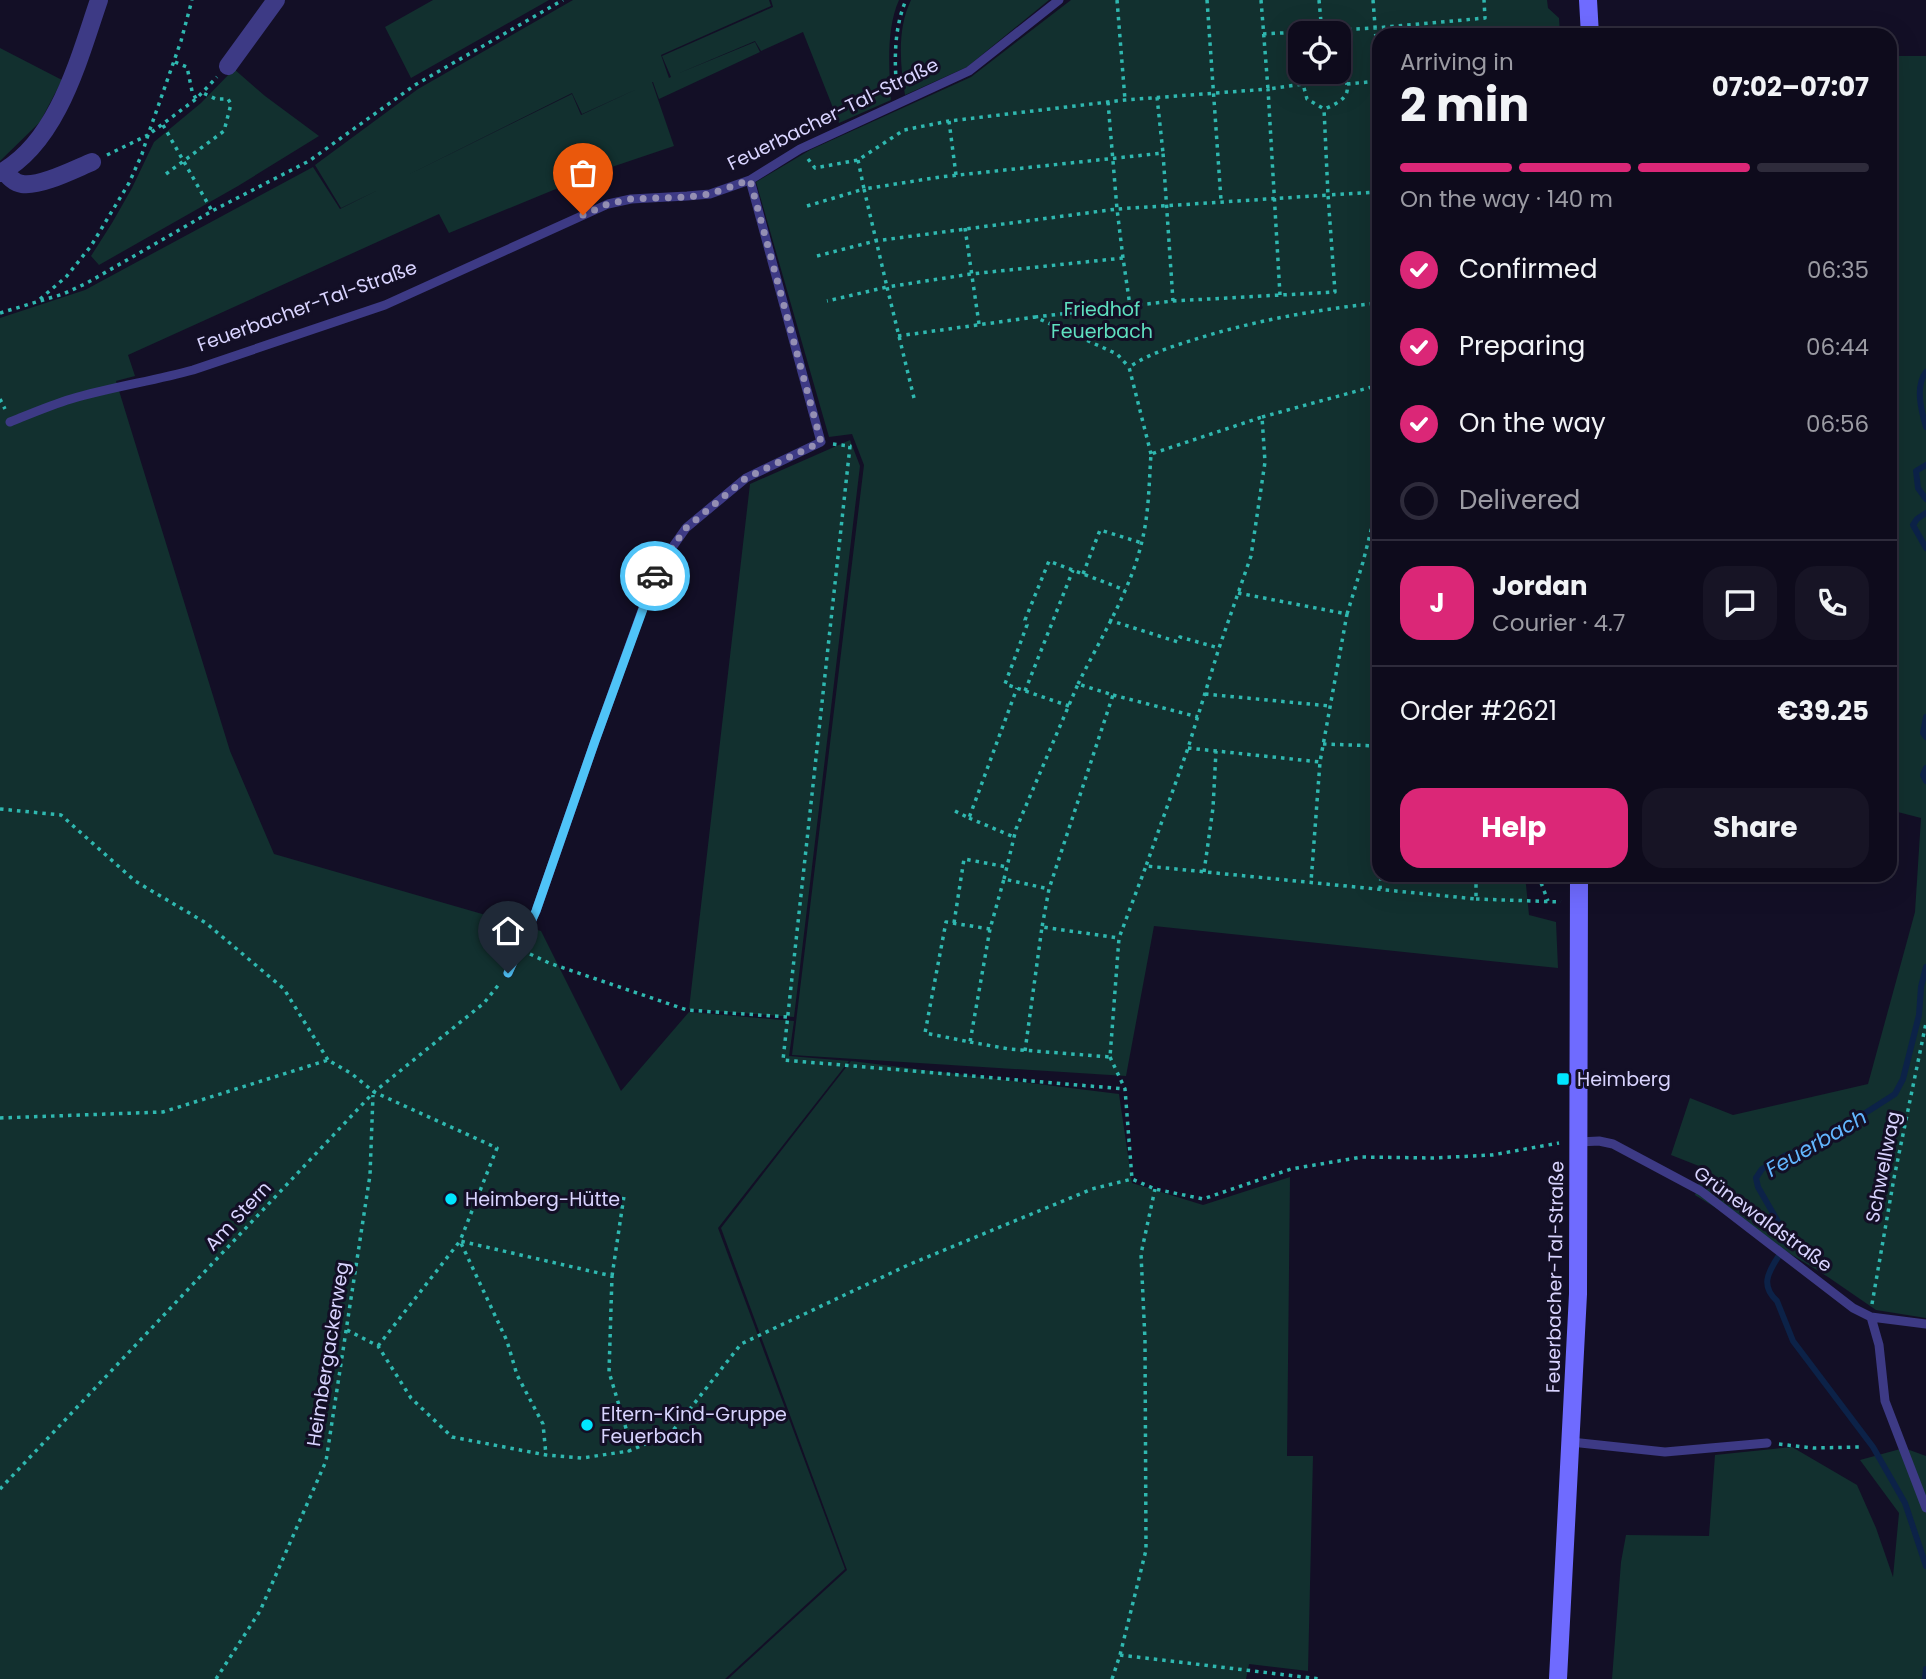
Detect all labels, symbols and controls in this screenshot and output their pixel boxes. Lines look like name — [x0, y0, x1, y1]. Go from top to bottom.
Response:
map controls — [1288, 21, 1351, 84]
button: locate — [1288, 21, 1351, 84]
text: Arriving in — [1400, 46, 1514, 78]
street label: Feuerbacher-Tal-Straße — [723, 51, 943, 177]
text: 07:02–07:07 — [1712, 69, 1869, 105]
text: 2 min — [1400, 73, 1529, 137]
pin — [553, 143, 613, 215]
icon: bag — [564, 154, 602, 192]
text: On the way · 140 m — [1400, 183, 1613, 215]
icon: check — [1400, 251, 1438, 289]
text: Confirmed — [1459, 251, 1597, 287]
street label: Feuerbacher-Tal-Straße — [193, 254, 421, 358]
text: 06:35 — [1807, 254, 1869, 286]
park label: Friedhof Feuerbach — [1051, 296, 1153, 345]
icon: check — [1400, 328, 1438, 366]
text: Preparing — [1459, 328, 1585, 364]
text: 06:44 — [1806, 331, 1869, 363]
icon: check — [1400, 405, 1438, 443]
text: On the way — [1459, 405, 1606, 441]
text: 06:56 — [1806, 408, 1869, 440]
text: Delivered — [1459, 482, 1580, 518]
courier — [620, 541, 690, 611]
icon: car — [636, 557, 674, 595]
button: chat — [1703, 566, 1777, 640]
button: phone — [1795, 566, 1869, 640]
text: Jordan — [1492, 568, 1588, 604]
text: J — [1429, 585, 1445, 621]
text: Courier · 4.7 — [1492, 607, 1625, 639]
text: Order #2621 — [1400, 693, 1557, 729]
text: €39.25 — [1778, 693, 1869, 729]
button: Help — [1400, 788, 1628, 868]
button: Share — [1642, 788, 1869, 868]
pin — [478, 901, 538, 973]
icon: home — [489, 912, 527, 950]
place label: Heimberg — [1577, 1066, 1671, 1093]
marker: Heimberg — [1555, 1071, 1571, 1087]
water label: Feuerbach — [1760, 1102, 1872, 1184]
street label: Schwellwag — [1859, 1109, 1907, 1225]
street label: Grünewaldstraße — [1688, 1159, 1838, 1279]
street label: Feuerbacher-Tal-Straße — [1539, 1161, 1571, 1393]
street label: Am Stern — [199, 1175, 277, 1257]
place label: Heimberg-Hütte — [465, 1186, 620, 1213]
marker: Heimberg-Hütte — [443, 1191, 459, 1207]
street label: Heimbergackerweg — [300, 1260, 356, 1448]
place label: Eltern-Kind-Gruppe Feuerbach — [601, 1401, 787, 1450]
marker: Eltern-Kind-Gruppe Feuerbach — [579, 1417, 595, 1433]

